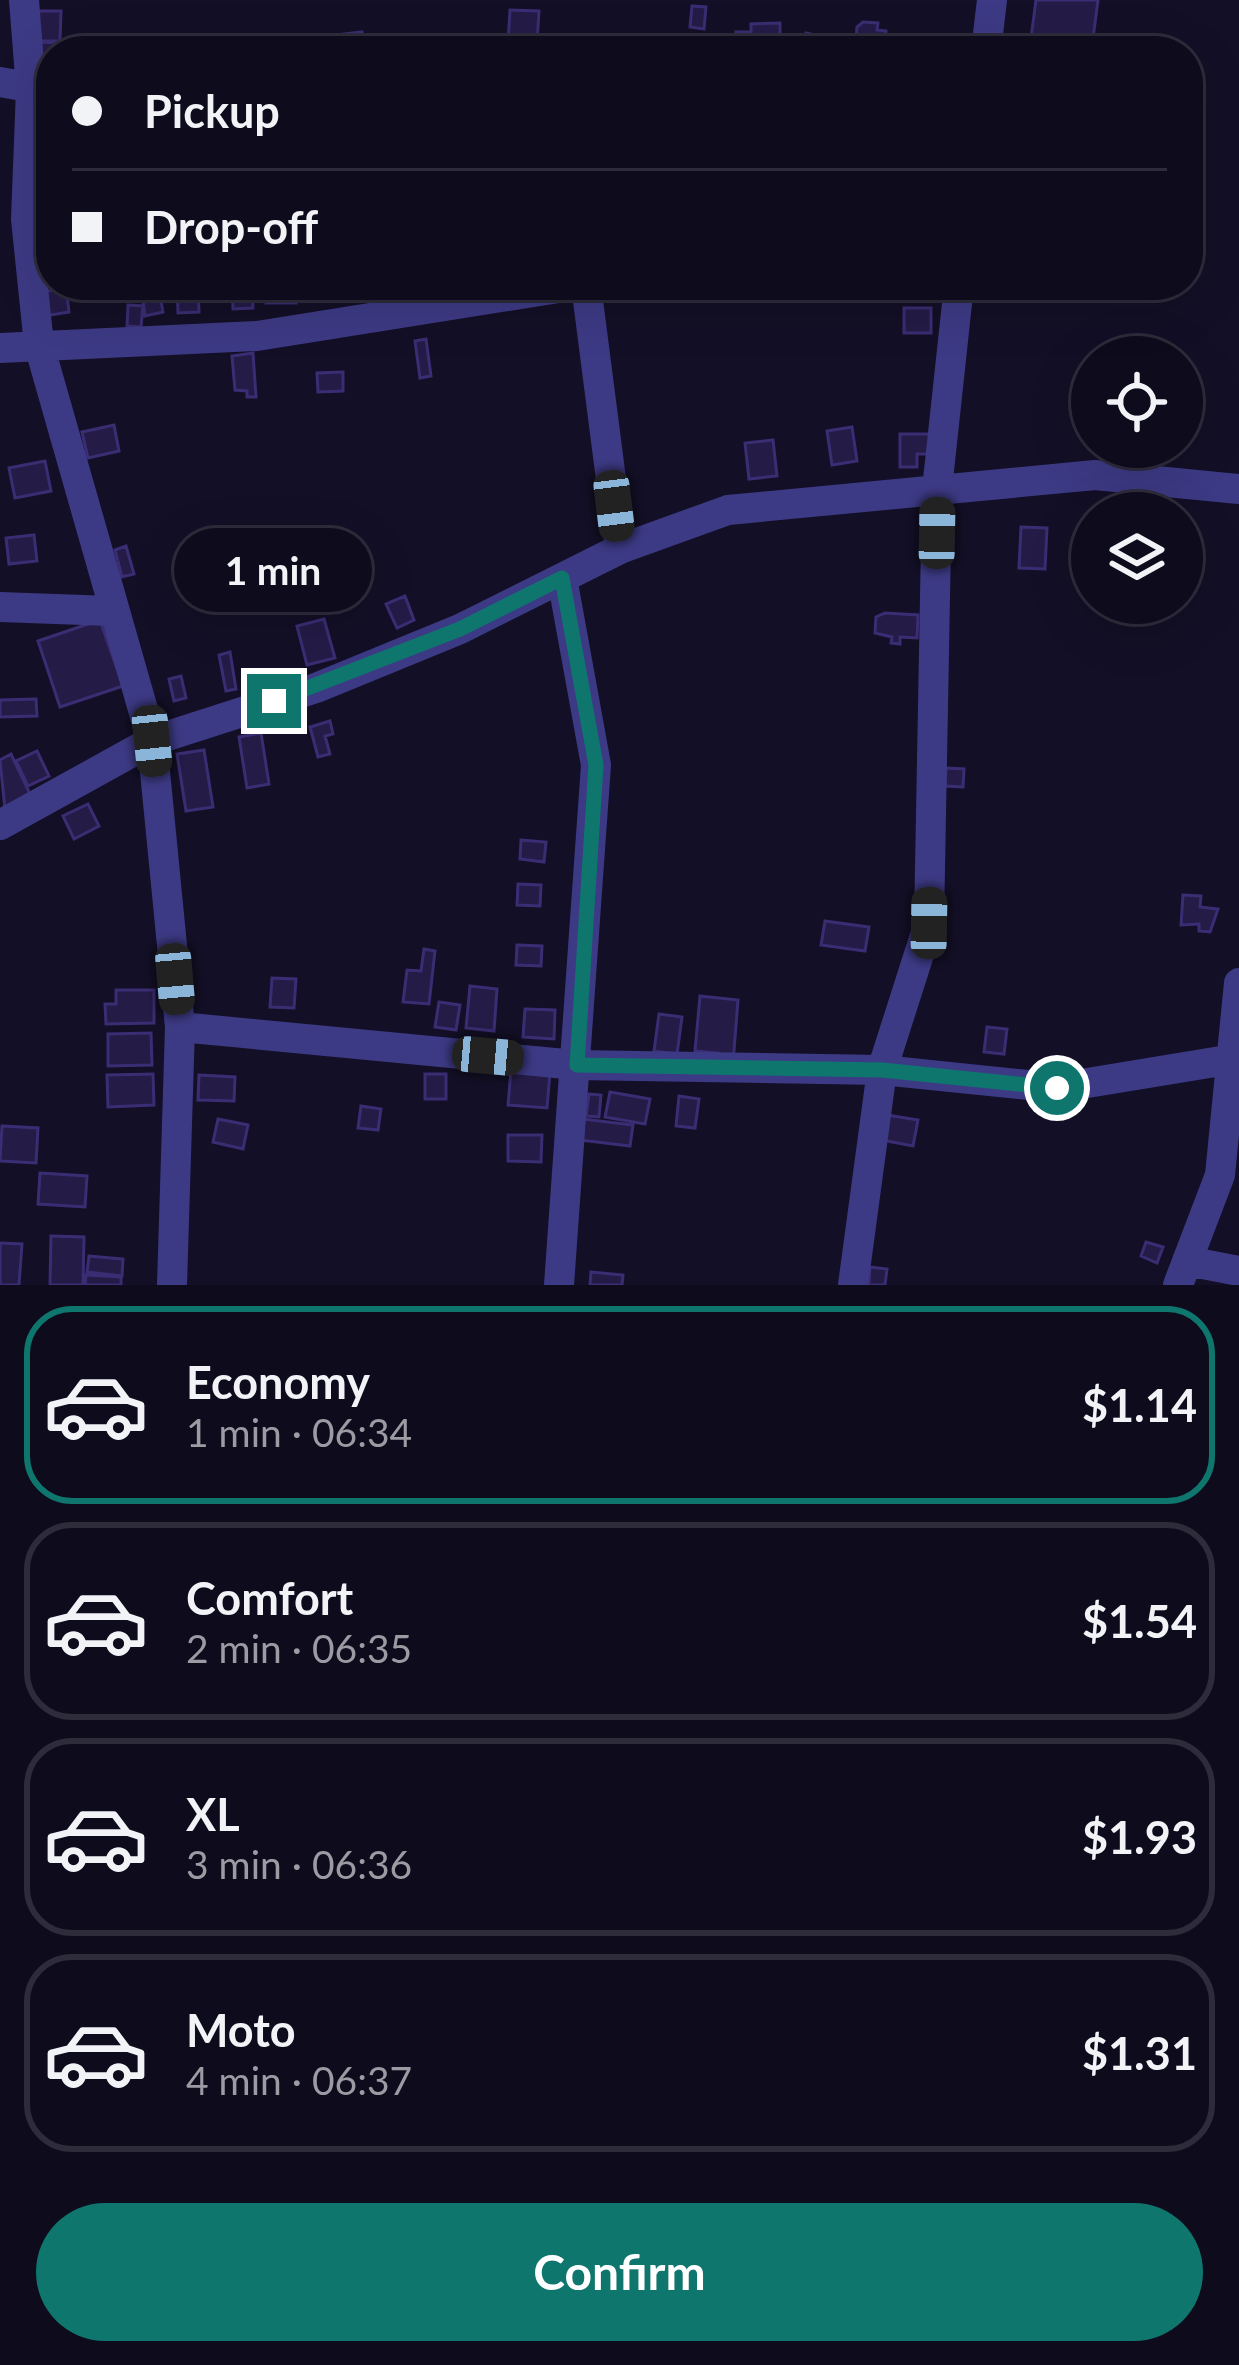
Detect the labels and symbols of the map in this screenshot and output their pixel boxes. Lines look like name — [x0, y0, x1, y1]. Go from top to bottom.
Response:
car — [592, 468, 636, 544]
car — [918, 497, 956, 569]
callout: 1 min — [175, 527, 373, 611]
route end — [247, 674, 301, 728]
car — [130, 703, 174, 779]
car — [910, 887, 948, 959]
car — [154, 942, 196, 1016]
car — [451, 1035, 525, 1077]
route start — [1030, 1061, 1084, 1115]

